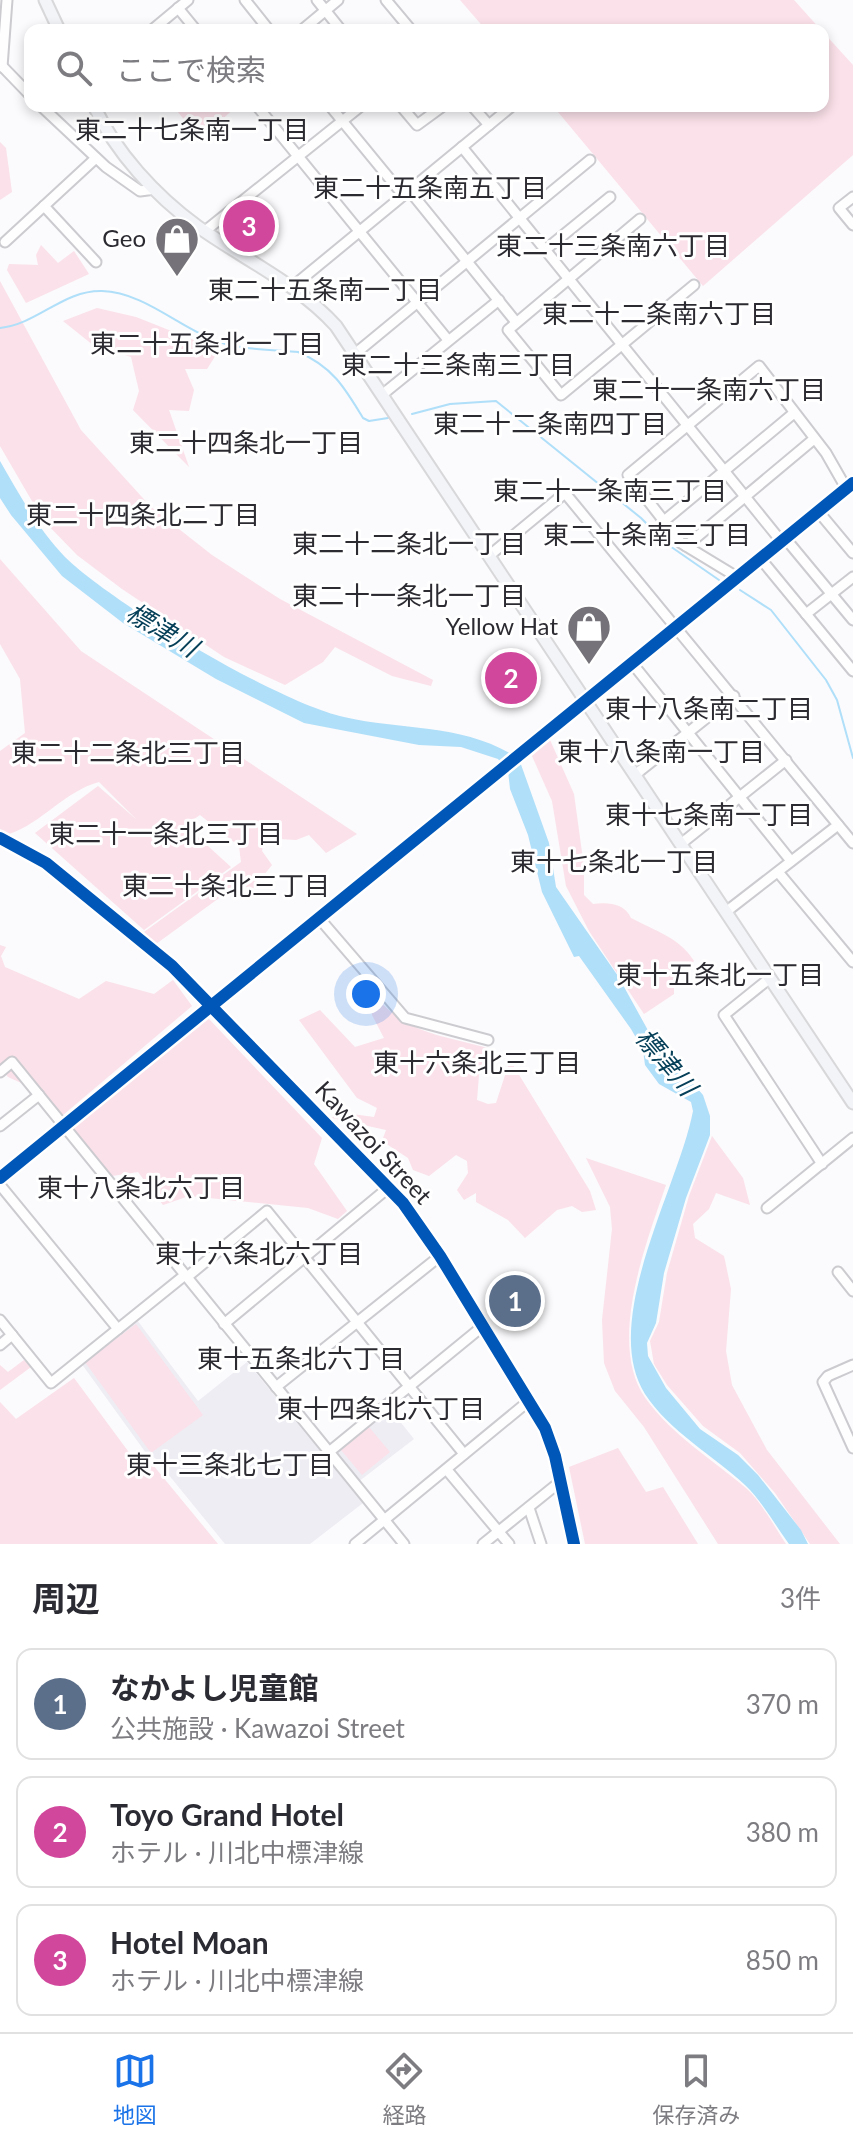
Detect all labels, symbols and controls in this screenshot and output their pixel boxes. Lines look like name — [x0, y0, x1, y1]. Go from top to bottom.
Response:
search box — [24, 24, 829, 112]
icon: search — [52, 46, 96, 90]
text: ここで検索 — [116, 51, 266, 87]
district label: 東二十七条南一丁目 — [75, 113, 309, 145]
district label: 東二十五条南五丁目 — [313, 171, 547, 203]
pin: 3 — [223, 196, 275, 256]
shop icon: Geo — [153, 215, 201, 278]
place label: Geo — [102, 223, 146, 252]
district label: 東二十三条南六丁目 — [496, 229, 730, 261]
district label: 東二十五条南一丁目 — [208, 273, 442, 305]
district label: 東二十二条南六丁目 — [542, 297, 776, 329]
district label: 東二十五条北一丁目 — [90, 327, 324, 359]
district label: 東二十三条南三丁目 — [341, 348, 575, 380]
district label: 東二十一条南六丁目 — [592, 373, 826, 405]
district label: 東二十二条南四丁目 — [433, 407, 667, 439]
district label: 東二十四条北一丁目 — [129, 426, 363, 458]
district label: 東二十一条南三丁目 — [493, 474, 727, 506]
district label: 東二十四条北二丁目 — [26, 498, 260, 530]
district label: 東二十条南三丁目 — [543, 518, 751, 550]
district label: 東二十二条北一丁目 — [292, 527, 526, 559]
district label: 東二十一条北一丁目 — [292, 579, 526, 611]
water label: 標津川 — [121, 595, 207, 664]
shop icon: Yellow Hat — [565, 603, 613, 666]
place label: Yellow Hat — [445, 611, 558, 640]
pin: 2 — [485, 648, 537, 708]
district label: 東十八条南二丁目 — [605, 692, 813, 724]
district label: 東十八条南一丁目 — [557, 735, 765, 767]
district label: 東二十二条北三丁目 — [11, 736, 245, 768]
district label: 東十七条南一丁目 — [605, 798, 813, 830]
district label: 東二十一条北三丁目 — [49, 817, 283, 849]
district label: 東十七条北一丁目 — [510, 845, 718, 877]
district label: 東二十条北三丁目 — [122, 869, 330, 901]
district label: 東十五条北一丁目 — [616, 958, 824, 990]
your location — [346, 974, 386, 1014]
water label: 標津川 — [629, 1021, 706, 1104]
district label: 東十六条北三丁目 — [373, 1046, 581, 1078]
street label: Kawazoi Street — [310, 1074, 439, 1210]
district label: 東十八条北六丁目 — [37, 1171, 245, 1203]
district label: 東十六条北六丁目 — [155, 1237, 363, 1269]
pin: 1 — [489, 1271, 541, 1331]
district label: 東十五条北六丁目 — [197, 1342, 405, 1374]
district label: 東十四条北六丁目 — [277, 1392, 485, 1424]
district label: 東十三条北七丁目 — [126, 1448, 334, 1480]
text: 周辺 — [32, 1577, 100, 1618]
text: 3件 — [780, 1582, 821, 1614]
text: なかよし児童館 — [110, 1669, 319, 1705]
text: 1 — [52, 1688, 68, 1720]
text: 370 m — [746, 1688, 819, 1720]
text: 公共施設 · Kawazoi Street — [110, 1712, 405, 1744]
text: Toyo Grand Hotel — [110, 1796, 344, 1832]
text: 2 — [52, 1816, 68, 1848]
text: 380 m — [746, 1816, 819, 1848]
text: ホテル · 川北中標津線 — [110, 1836, 364, 1868]
text: Hotel Moan — [110, 1924, 269, 1960]
text: 3 — [52, 1944, 68, 1976]
text: 850 m — [746, 1944, 819, 1976]
text: ホテル · 川北中標津線 — [110, 1964, 364, 1996]
tab: 地図 — [113, 2049, 157, 2129]
tab: 経路 — [382, 2049, 426, 2129]
tab: 保存済み — [652, 2049, 740, 2129]

